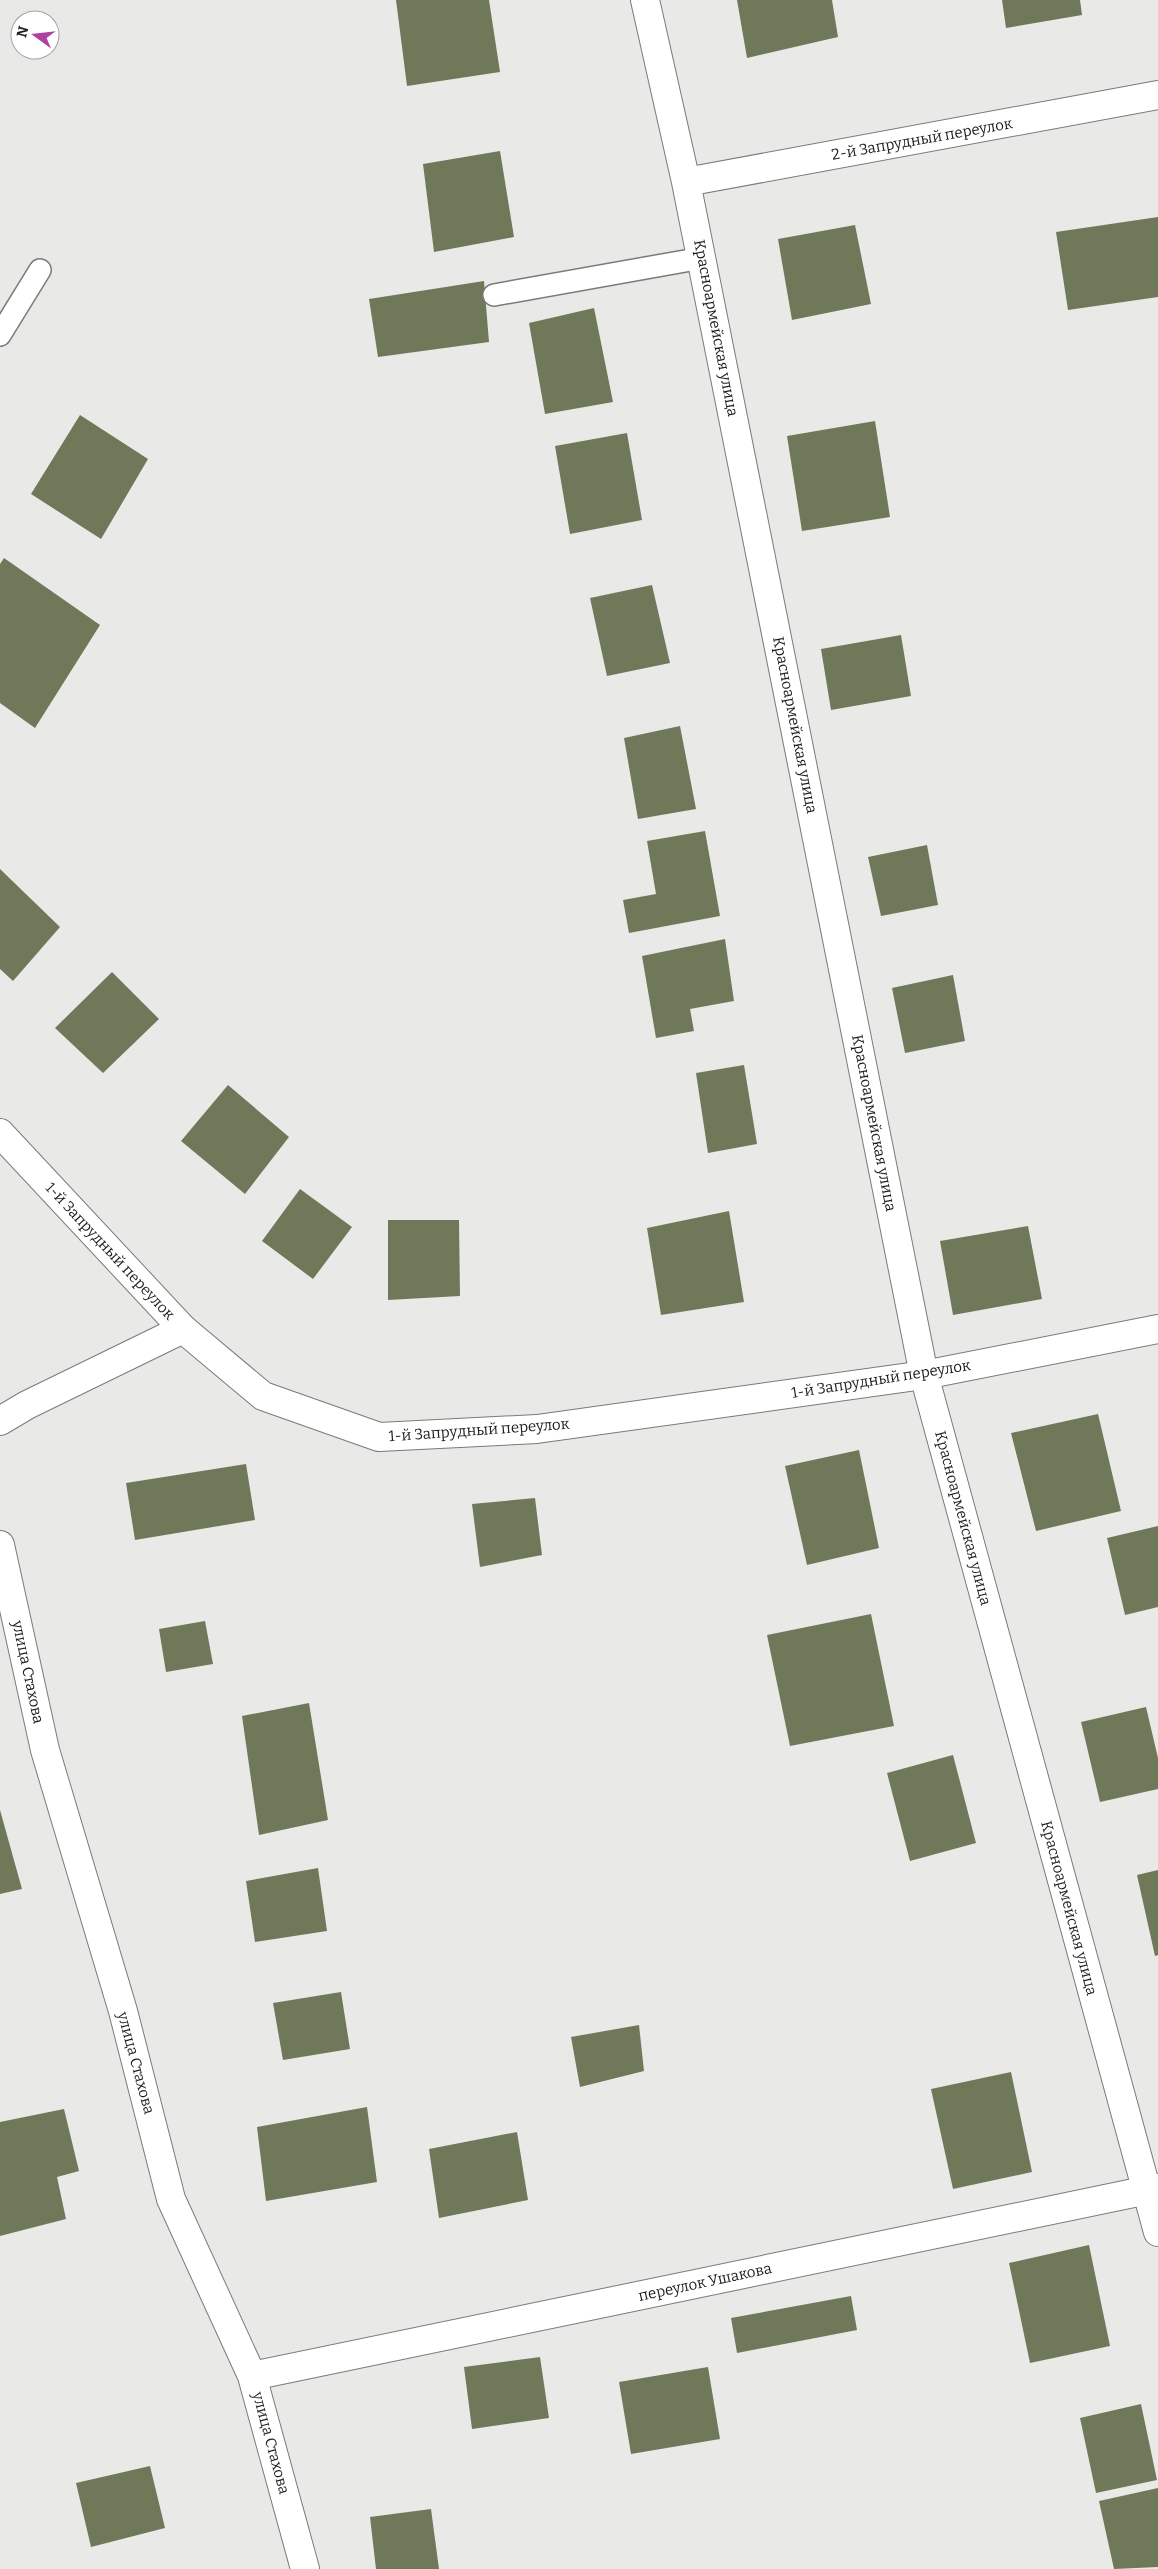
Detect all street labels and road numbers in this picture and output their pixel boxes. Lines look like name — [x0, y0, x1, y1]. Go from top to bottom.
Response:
street label: 2-й Запрудный переулок — [830, 114, 1014, 164]
street label: Красноармейская улица — [690, 238, 742, 418]
street label: Красноармейская улица — [769, 635, 821, 815]
street label: Красноармейская улица — [848, 1033, 900, 1213]
street label: 1-й Запрудный переулок — [42, 1179, 179, 1324]
street label: 1-й Запрудный переулок — [790, 1356, 972, 1402]
street label: 1-й Запрудный переулок — [388, 1415, 570, 1445]
street label: Красноармейская улица — [931, 1429, 995, 1607]
street label: улица Стахова — [8, 1618, 48, 1725]
street label: Красноармейская улица — [1037, 1819, 1101, 1997]
street label: улица Стахова — [113, 2009, 158, 2116]
street label: переулок Ушакова — [637, 2259, 773, 2305]
street label: улица Стахова — [248, 2389, 293, 2496]

